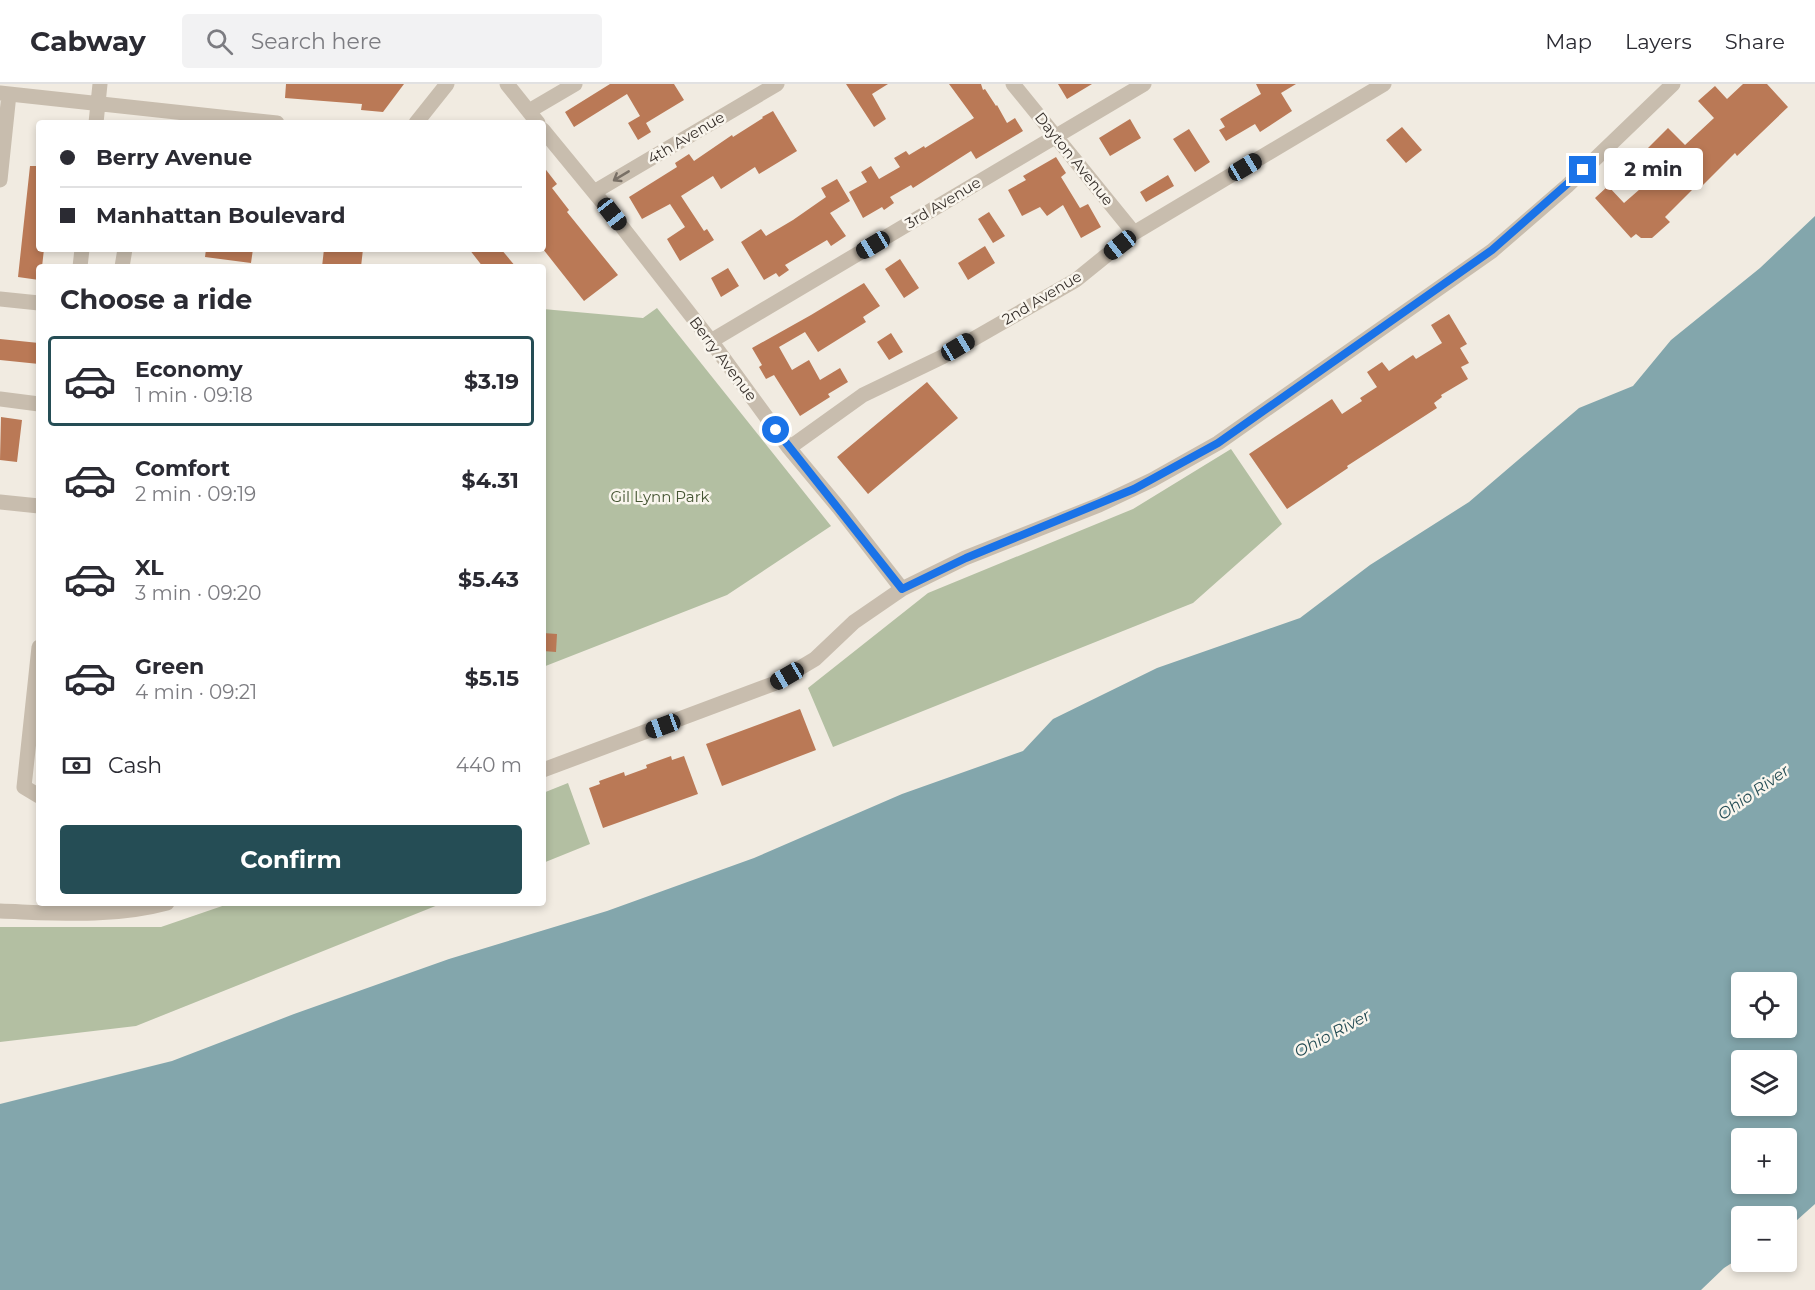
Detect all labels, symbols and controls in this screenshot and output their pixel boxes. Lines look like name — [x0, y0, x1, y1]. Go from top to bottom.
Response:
search box — [182, 14, 602, 68]
text: Cabway — [30, 24, 146, 58]
icon: search — [203, 25, 236, 58]
text: Search here — [251, 28, 382, 55]
text: Map — [1545, 29, 1592, 54]
text: Layers — [1625, 29, 1692, 54]
text: Share — [1725, 29, 1785, 54]
street label: 4th Avenue — [644, 107, 728, 168]
street label: Dayton Avenue — [1031, 108, 1118, 209]
text: Berry Avenue — [96, 144, 252, 171]
callout: 2 min — [1604, 149, 1703, 191]
car — [1225, 150, 1265, 184]
route end — [1569, 156, 1596, 183]
text: 2 min — [1624, 157, 1683, 181]
one-way arrow — [613, 170, 630, 182]
street label: 3rd Avenue — [901, 173, 984, 233]
car — [594, 194, 630, 234]
text: Manhattan Boulevard — [96, 202, 345, 229]
car — [1100, 227, 1140, 263]
car — [853, 228, 893, 262]
street label: 2nd Avenue — [999, 266, 1085, 329]
text: Choose a ride — [60, 283, 252, 316]
street label: Berry Avenue — [685, 313, 761, 405]
car — [938, 330, 978, 364]
icon: car — [63, 354, 117, 408]
text: Economy — [135, 356, 243, 383]
text: $3.19 — [464, 368, 519, 395]
text: 1 min · 09:18 — [135, 383, 253, 407]
route start — [762, 416, 789, 443]
icon: car — [63, 453, 117, 507]
text: Comfort — [135, 455, 230, 482]
text: $4.31 — [462, 467, 519, 494]
text: 2 min · 09:19 — [135, 482, 256, 506]
park label: Gil Lynn Park — [610, 487, 710, 506]
icon: car — [63, 552, 117, 606]
text: XL — [135, 554, 164, 581]
text: $5.43 — [458, 566, 519, 593]
text: 3 min · 09:20 — [135, 581, 261, 605]
icon: car — [63, 651, 117, 705]
text: Green — [135, 653, 204, 680]
car — [767, 659, 807, 693]
text: $5.15 — [465, 665, 519, 692]
text: 4 min · 09:21 — [135, 680, 257, 704]
car — [643, 711, 683, 741]
icon: cash — [60, 749, 93, 782]
text: Cash — [108, 752, 162, 779]
text: 440 m — [456, 753, 522, 777]
water label: Ohio River — [1714, 760, 1793, 824]
button: Confirm — [60, 825, 522, 894]
map controls — [1731, 972, 1797, 1272]
button: locate — [1731, 972, 1797, 1038]
water label: Ohio River — [1291, 1005, 1374, 1061]
button: layers — [1731, 1050, 1797, 1116]
button: + — [1731, 1128, 1797, 1194]
button: − — [1731, 1206, 1797, 1272]

